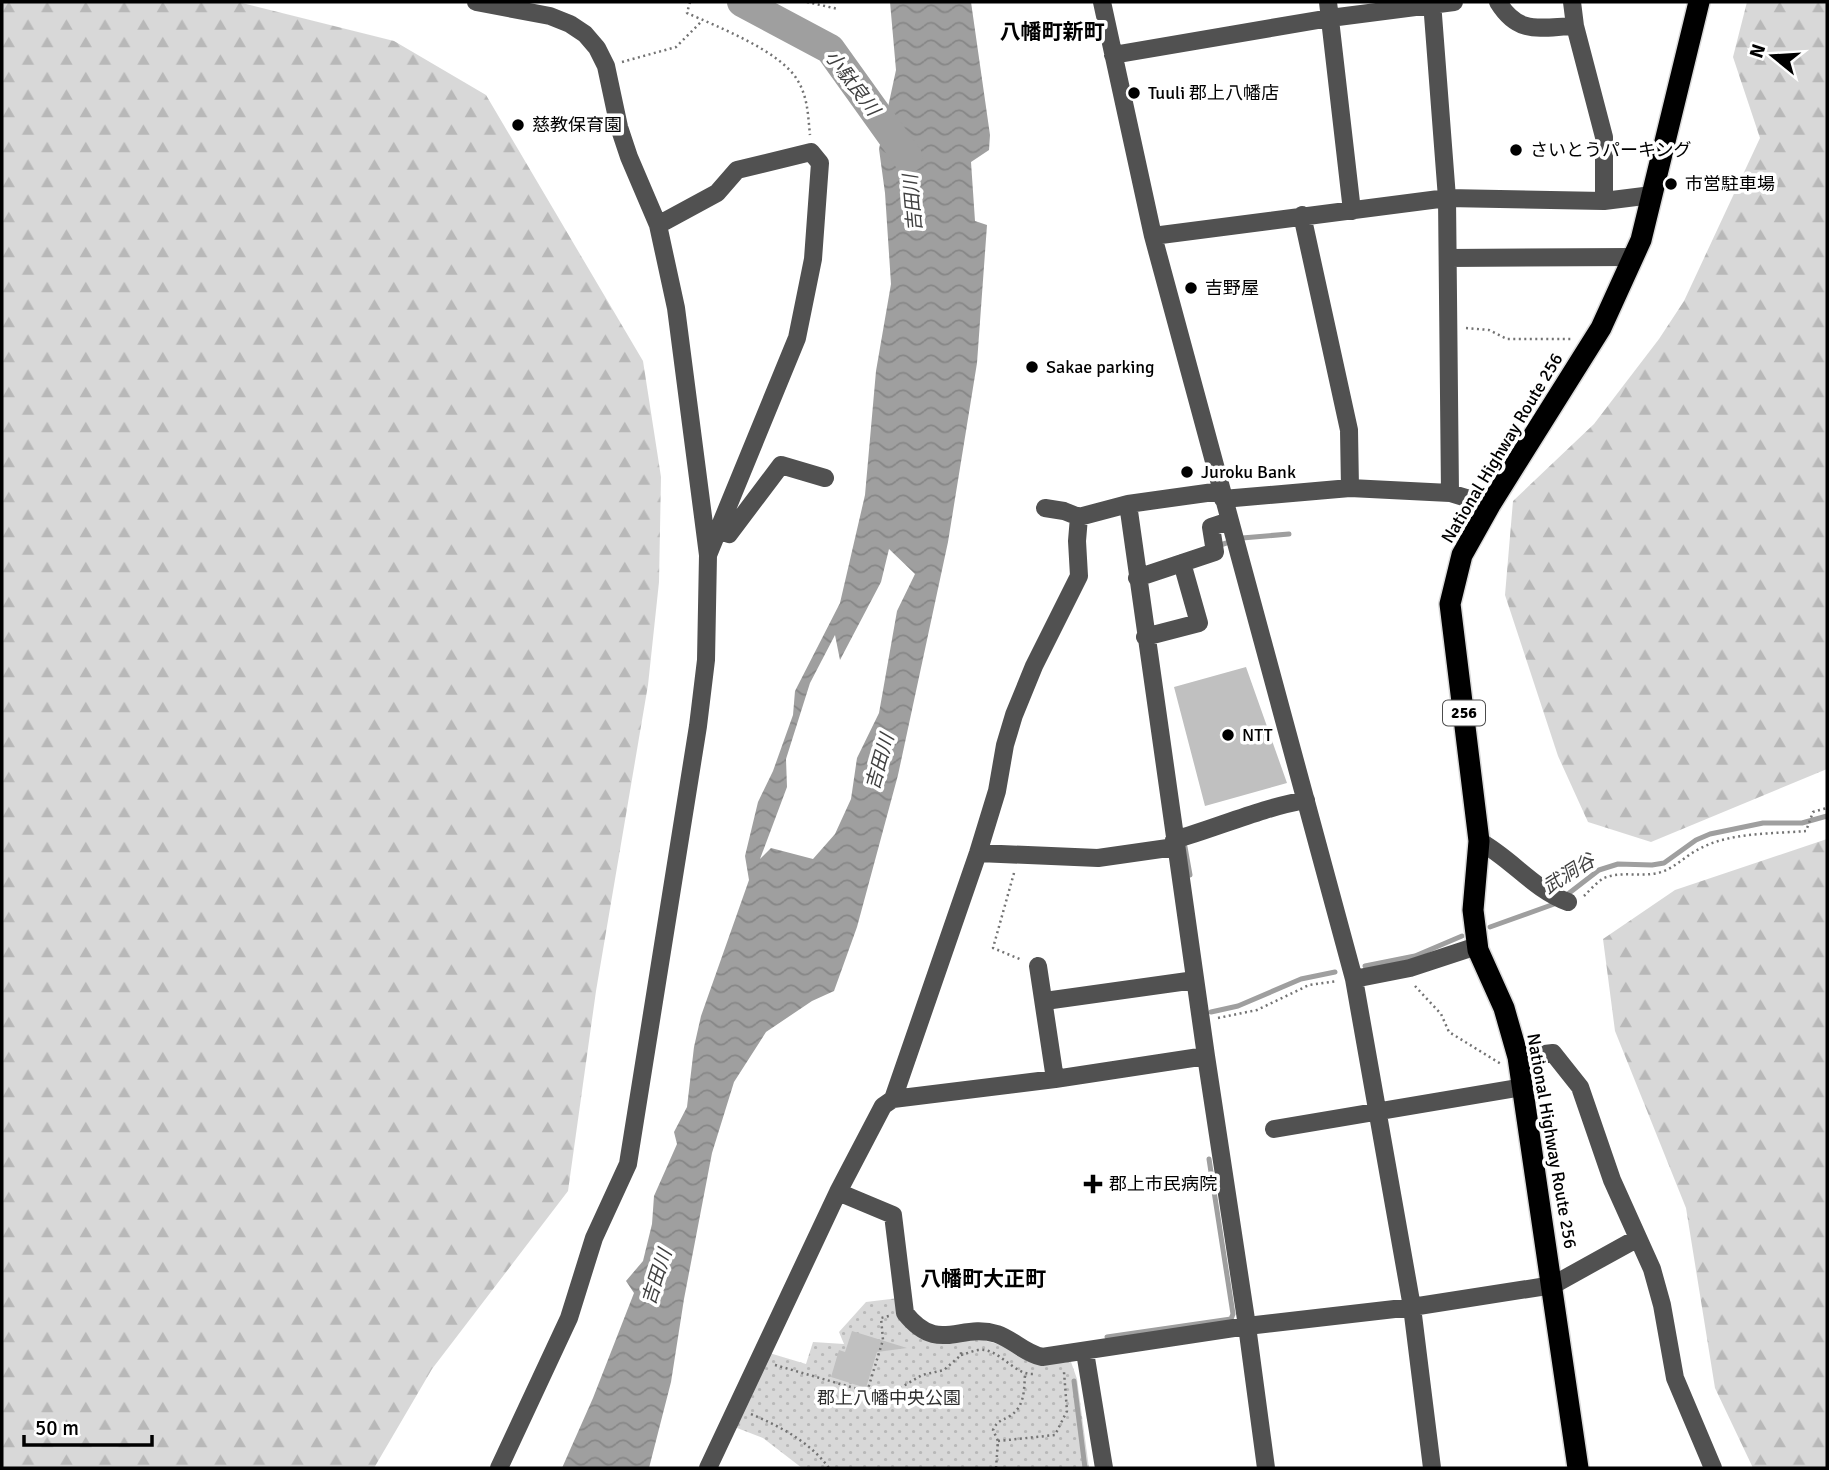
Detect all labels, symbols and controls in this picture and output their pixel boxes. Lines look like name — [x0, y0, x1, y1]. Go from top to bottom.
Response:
district label: 八幡町新町 — [1000, 19, 1105, 45]
north arrow — [1738, 21, 1808, 91]
text: N — [1744, 41, 1771, 61]
water label: 小駄良川 — [820, 45, 886, 122]
place label: Tuuli 郡上八幡店 — [1148, 82, 1279, 104]
marker: Tuuli 郡上八幡店 — [1126, 85, 1142, 101]
place label: 慈教保育園 — [532, 114, 622, 136]
marker: 慈教保育園 — [510, 117, 526, 133]
place label: さいとうパーキング — [1530, 139, 1691, 161]
marker: さいとうパーキング — [1508, 142, 1524, 158]
water label: 吉田川 — [898, 172, 927, 232]
place label: 市営駐車場 — [1685, 173, 1775, 195]
marker: 市営駐車場 — [1663, 176, 1679, 192]
place label: 吉野屋 — [1205, 277, 1259, 299]
marker: 吉野屋 — [1183, 280, 1199, 296]
street label: National Highway Route 256 — [1436, 349, 1568, 547]
place label: Sakae parking — [1046, 356, 1155, 378]
marker: Sakae parking — [1024, 359, 1040, 375]
place label: Juroku Bank — [1201, 461, 1296, 483]
marker: Juroku Bank — [1179, 464, 1195, 480]
road number: 256 — [1443, 700, 1485, 726]
place label: NTT — [1242, 724, 1273, 746]
marker: NTT — [1220, 727, 1236, 743]
water label: 吉田川 — [861, 729, 900, 793]
water label: 武洞谷 — [1538, 848, 1601, 899]
street label: National Highway Route 256 — [1522, 1032, 1582, 1250]
place label: 郡上市民病院 — [1109, 1173, 1217, 1195]
marker: 郡上市民病院 — [1083, 1174, 1103, 1194]
water label: 吉田川 — [637, 1244, 678, 1308]
district label: 八幡町大正町 — [920, 1266, 1046, 1292]
park label: 郡上八幡中央公園 — [817, 1387, 961, 1409]
scale bar — [24, 1404, 152, 1448]
text: 50 m — [35, 1415, 79, 1441]

